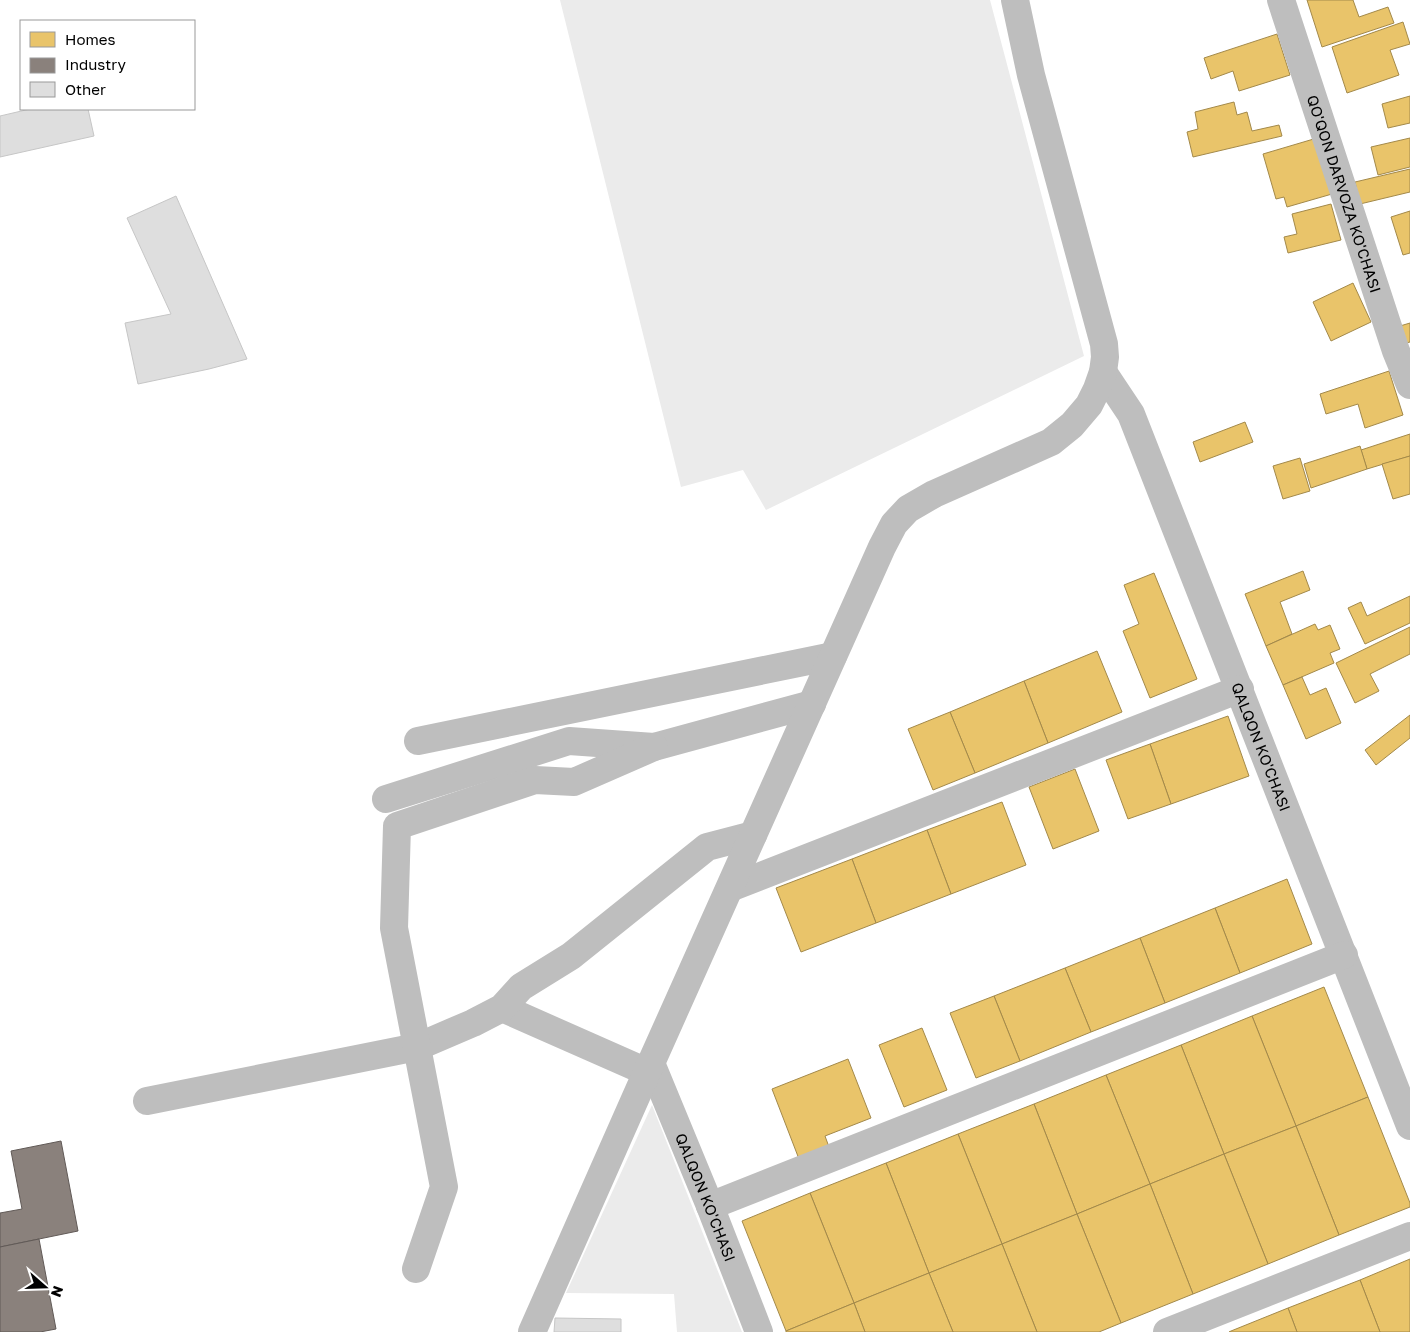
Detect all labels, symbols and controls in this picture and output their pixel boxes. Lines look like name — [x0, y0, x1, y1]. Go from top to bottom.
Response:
legend — [20, 20, 195, 110]
text: Homes — [65, 30, 115, 48]
text: Industry — [65, 55, 126, 73]
text: Other — [65, 80, 106, 98]
street label: QO'QON DARVOZA KO'CHASI — [1304, 93, 1385, 295]
street label: QALQON KO'CHASI — [1228, 680, 1295, 814]
street label: QALQON KO'CHASI — [672, 1130, 740, 1264]
north arrow — [20, 1262, 70, 1312]
text: N — [48, 1284, 67, 1300]

